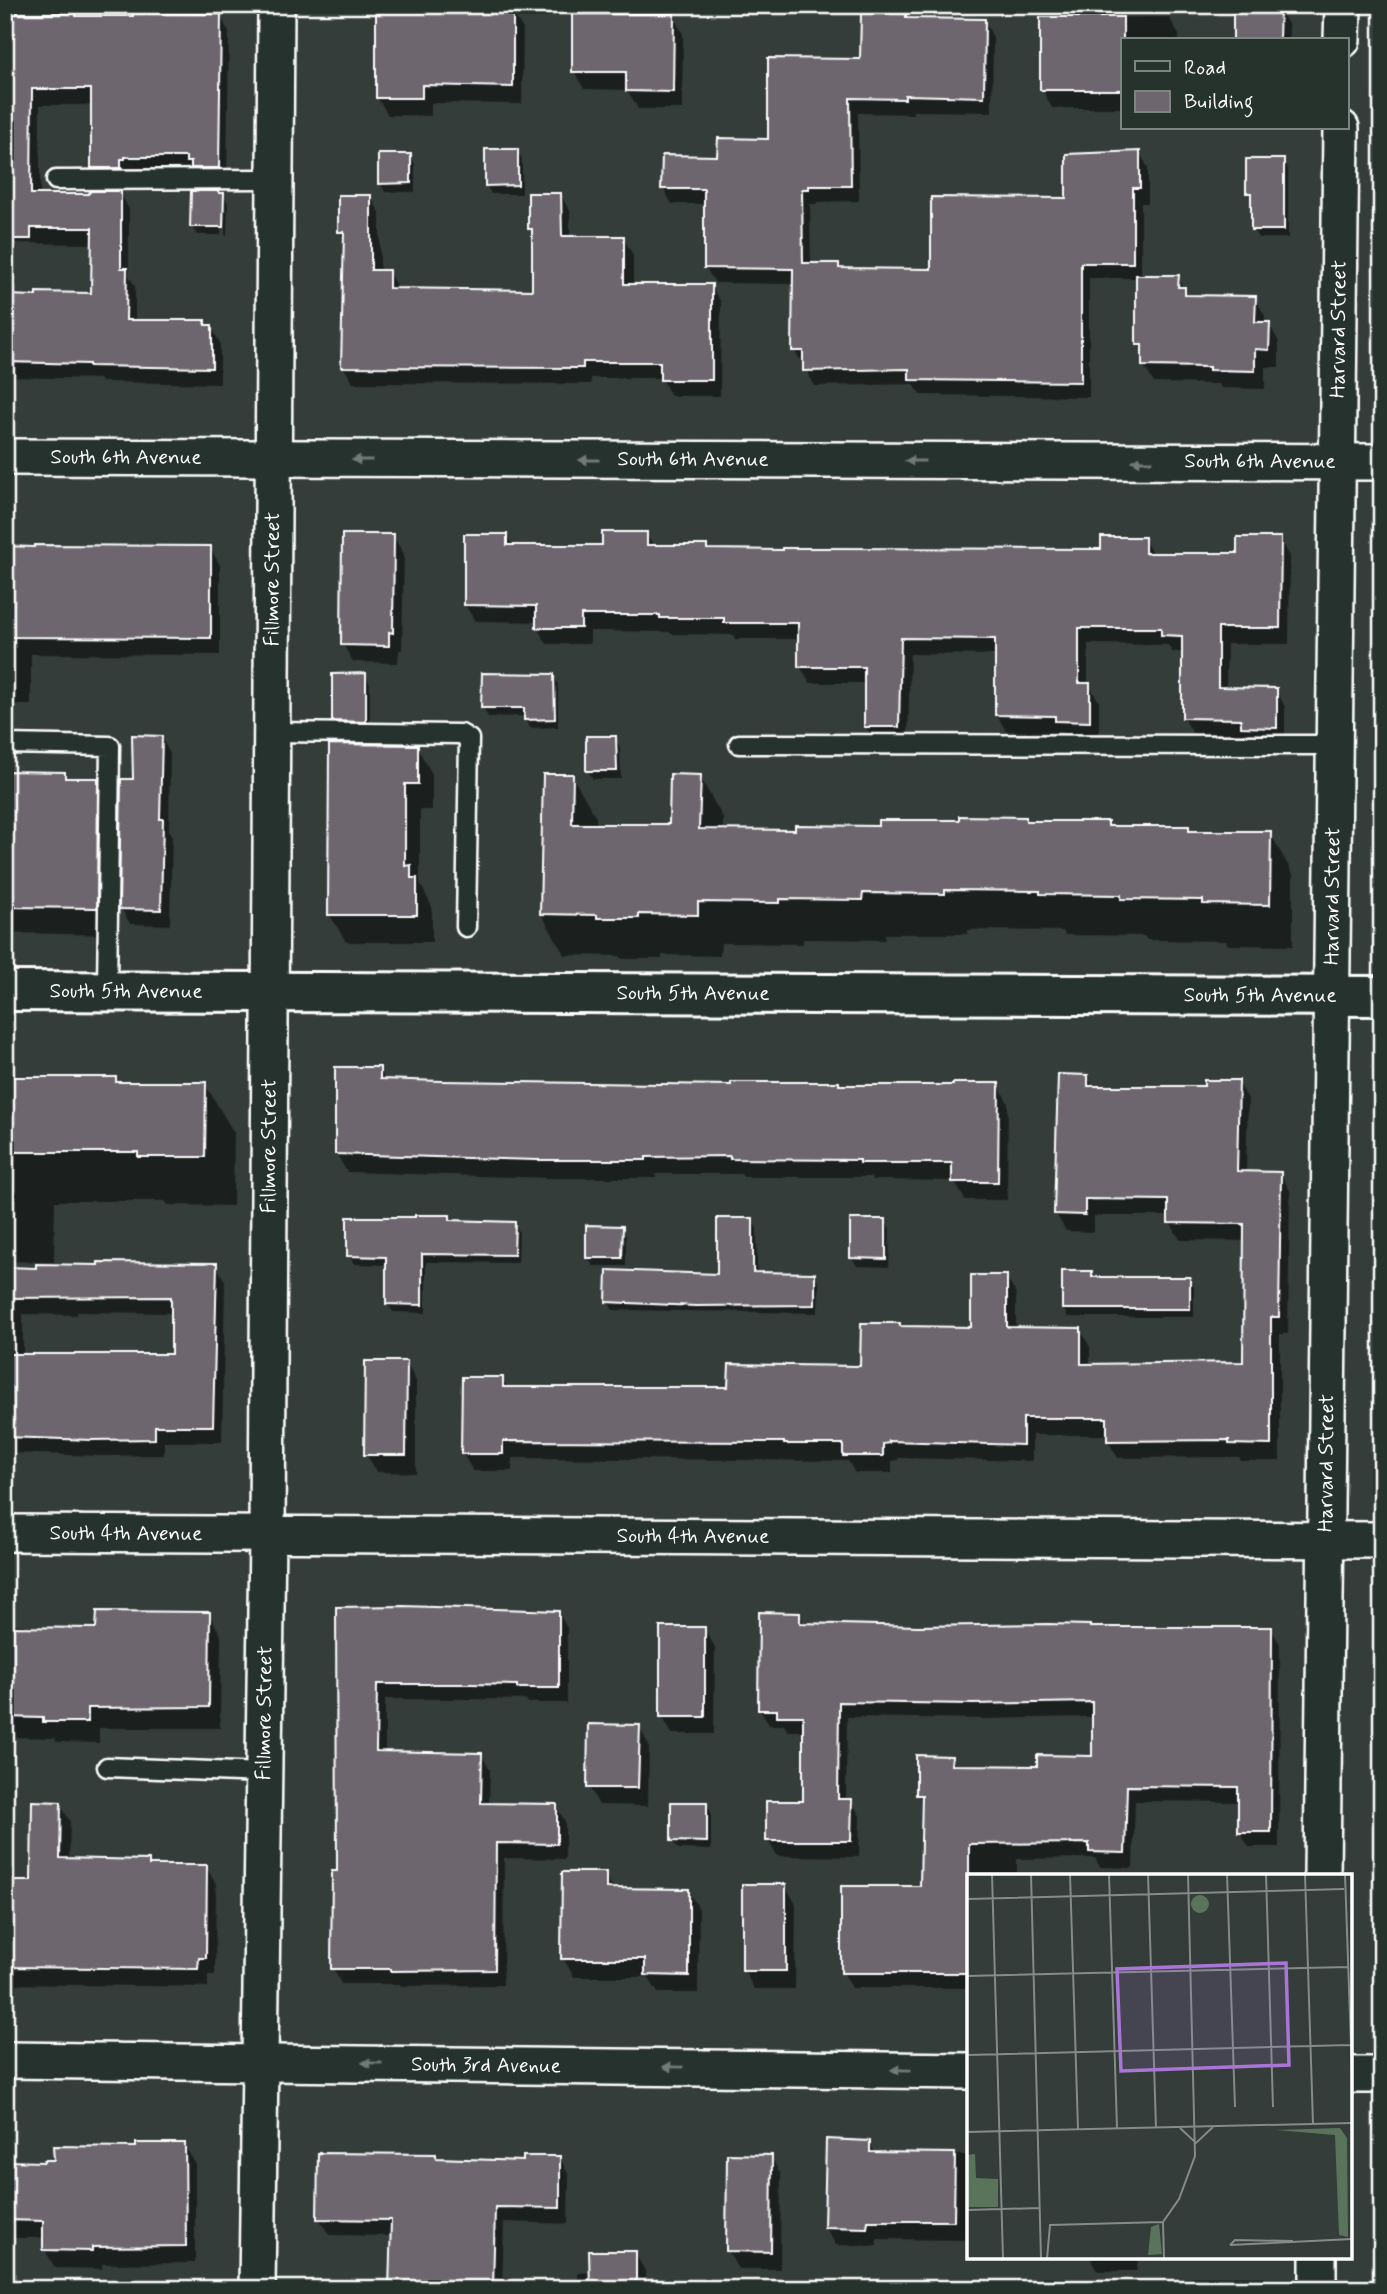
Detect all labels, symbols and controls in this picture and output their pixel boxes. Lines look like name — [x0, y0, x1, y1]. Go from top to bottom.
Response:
legend — [1121, 38, 1348, 130]
text: Road — [1184, 54, 1226, 82]
text: Building — [1184, 88, 1254, 118]
street label: Harvard Street — [1324, 260, 1354, 398]
street label: South 6th Avenue — [50, 443, 202, 472]
street label: South 6th Avenue — [617, 445, 769, 474]
street label: South 6th Avenue — [1184, 447, 1336, 476]
one-way arrow — [350, 454, 372, 466]
one-way arrow — [578, 455, 600, 466]
one-way arrow — [903, 455, 925, 467]
one-way arrow — [1131, 455, 1153, 467]
street label: Fillmore Street — [258, 512, 287, 646]
street label: Harvard Street — [1318, 827, 1347, 965]
street label: South 5th Avenue — [49, 977, 203, 1006]
street label: South 5th Avenue — [616, 979, 770, 1008]
street label: South 5th Avenue — [1183, 981, 1337, 1010]
street label: Fillmore Street — [255, 1079, 284, 1213]
street label: Harvard Street — [1312, 1394, 1341, 1532]
street label: South 4th Avenue — [50, 1519, 202, 1548]
street label: South 4th Avenue — [617, 1522, 769, 1551]
street label: Fillmore Street — [250, 1646, 280, 1781]
inset map — [967, 1874, 1352, 2259]
street label: South 3rd Avenue — [411, 2051, 561, 2080]
one-way arrow — [361, 2057, 383, 2069]
one-way arrow — [662, 2061, 684, 2073]
one-way arrow — [889, 2064, 911, 2076]

